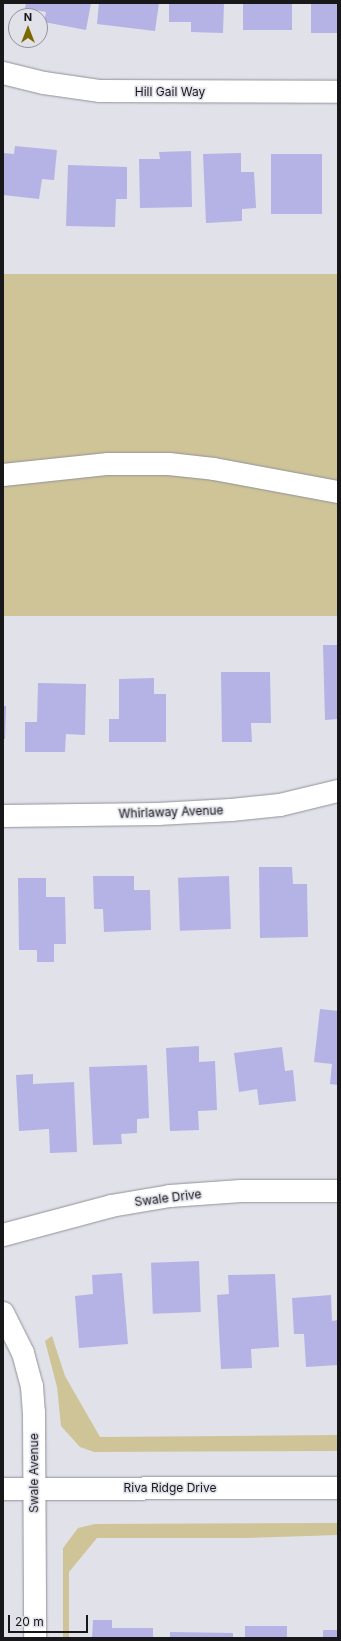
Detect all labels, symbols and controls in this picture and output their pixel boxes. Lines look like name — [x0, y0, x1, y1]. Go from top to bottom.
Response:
north arrow — [8, 8, 48, 48]
text: N — [24, 10, 32, 24]
street label: Hill Gail Way — [135, 85, 205, 99]
street label: Whirlaway Avenue — [118, 803, 224, 821]
street label: Swale Drive — [134, 1187, 202, 1209]
street label: Swale Avenue — [27, 1433, 41, 1513]
street label: Riva Ridge Drive — [124, 1481, 216, 1495]
scale bar — [10, 1607, 90, 1633]
text: 20 m — [15, 1614, 44, 1629]

